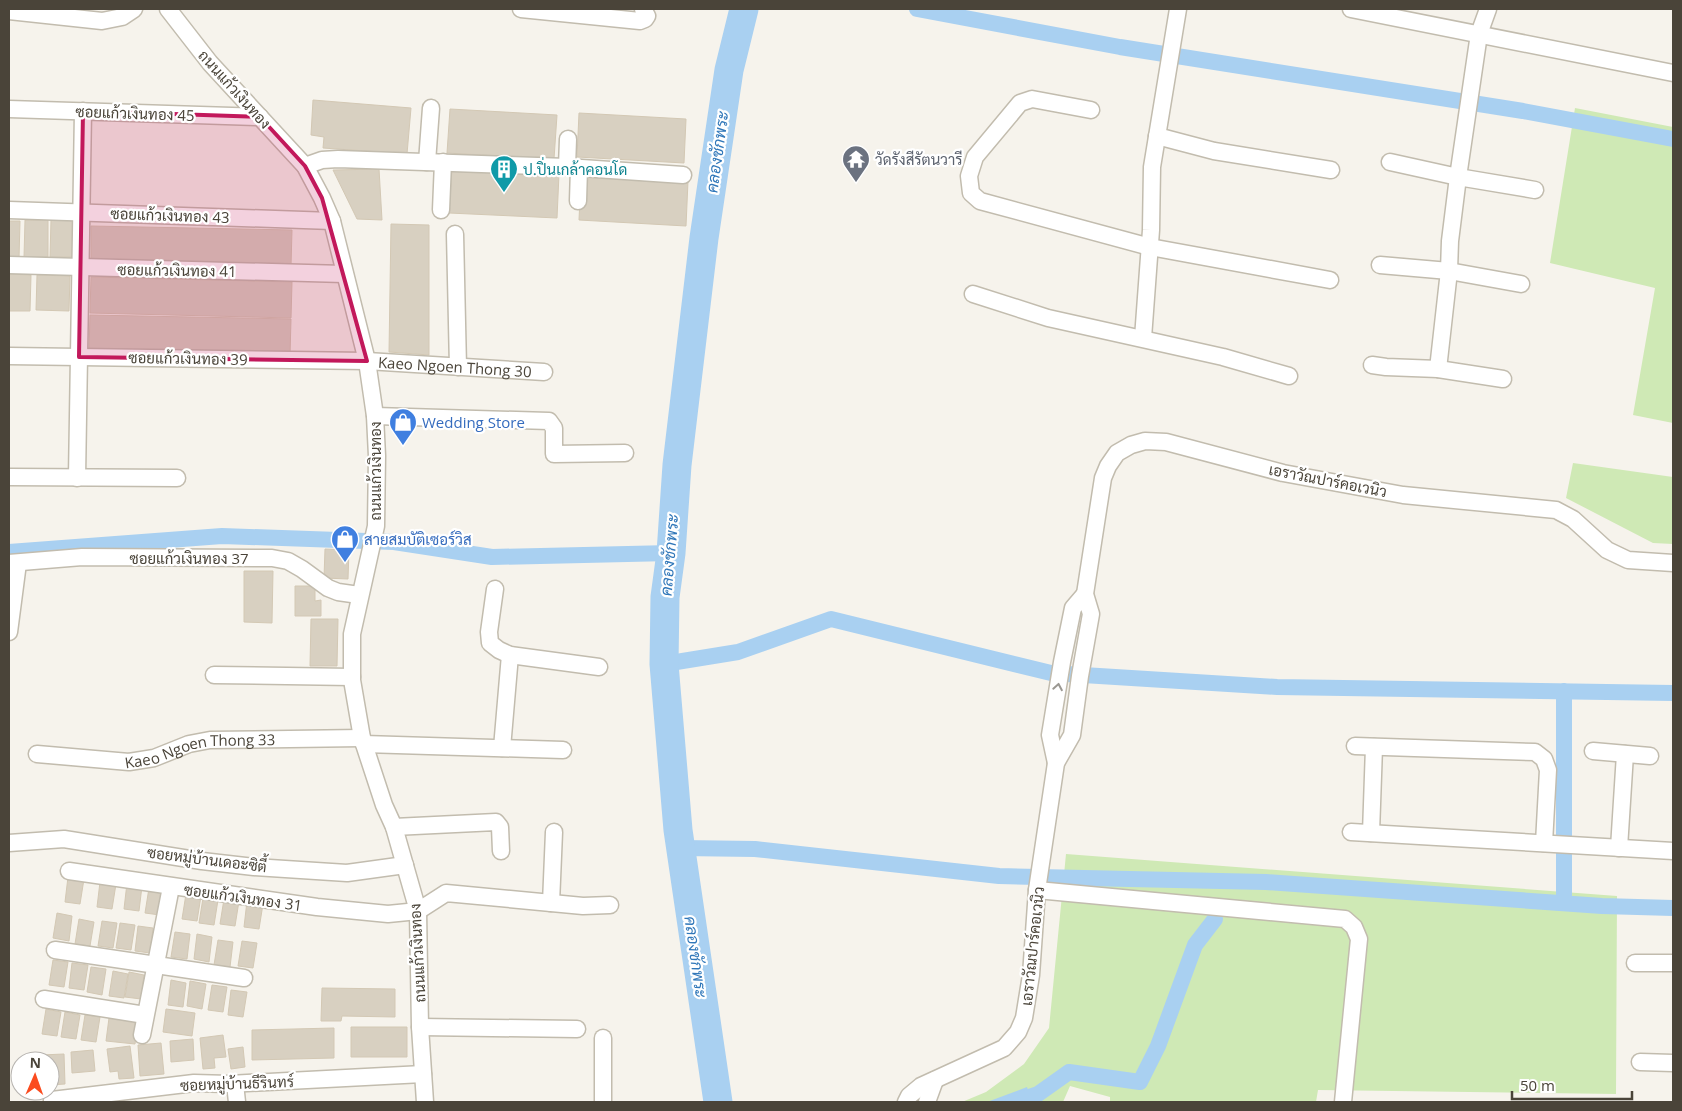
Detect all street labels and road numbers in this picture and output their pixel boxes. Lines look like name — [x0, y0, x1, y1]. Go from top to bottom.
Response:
street label: ถนนแก้วเงินทอง — [194, 45, 276, 133]
street label: ซอยแก้วเงินทอง 45 — [75, 101, 195, 125]
street label: ซอยแก้วเงินทอง 43 — [110, 203, 230, 227]
street label: ซอยแก้วเงินทอง 41 — [117, 259, 237, 281]
street label: ซอยแก้วเงินทอง 39 — [128, 347, 248, 369]
street label: Kaeo Ngoen Thong 30 — [377, 352, 532, 381]
street label: ถนนแก้วเงินทอง — [365, 421, 385, 521]
street label: เอราวัณปาร์คอเวนิว — [1267, 459, 1389, 501]
street label: ซอยแก้วเงินทอง 37 — [129, 548, 249, 568]
street label: Kaeo Ngoen Thong 33 — [123, 729, 275, 773]
street label: ซอยหมู่บ้านเดอะซิตี้ — [146, 838, 269, 877]
street label: ซอยแก้วเงินทอง 31 — [183, 879, 303, 915]
street label: เอราวัณปาร์คอเวนิว — [1016, 885, 1048, 1007]
street label: ถนนแก้วเงินทอง — [404, 903, 430, 1003]
street label: ซอยหมู่บ้านธีรินทร์ — [180, 1071, 294, 1096]

